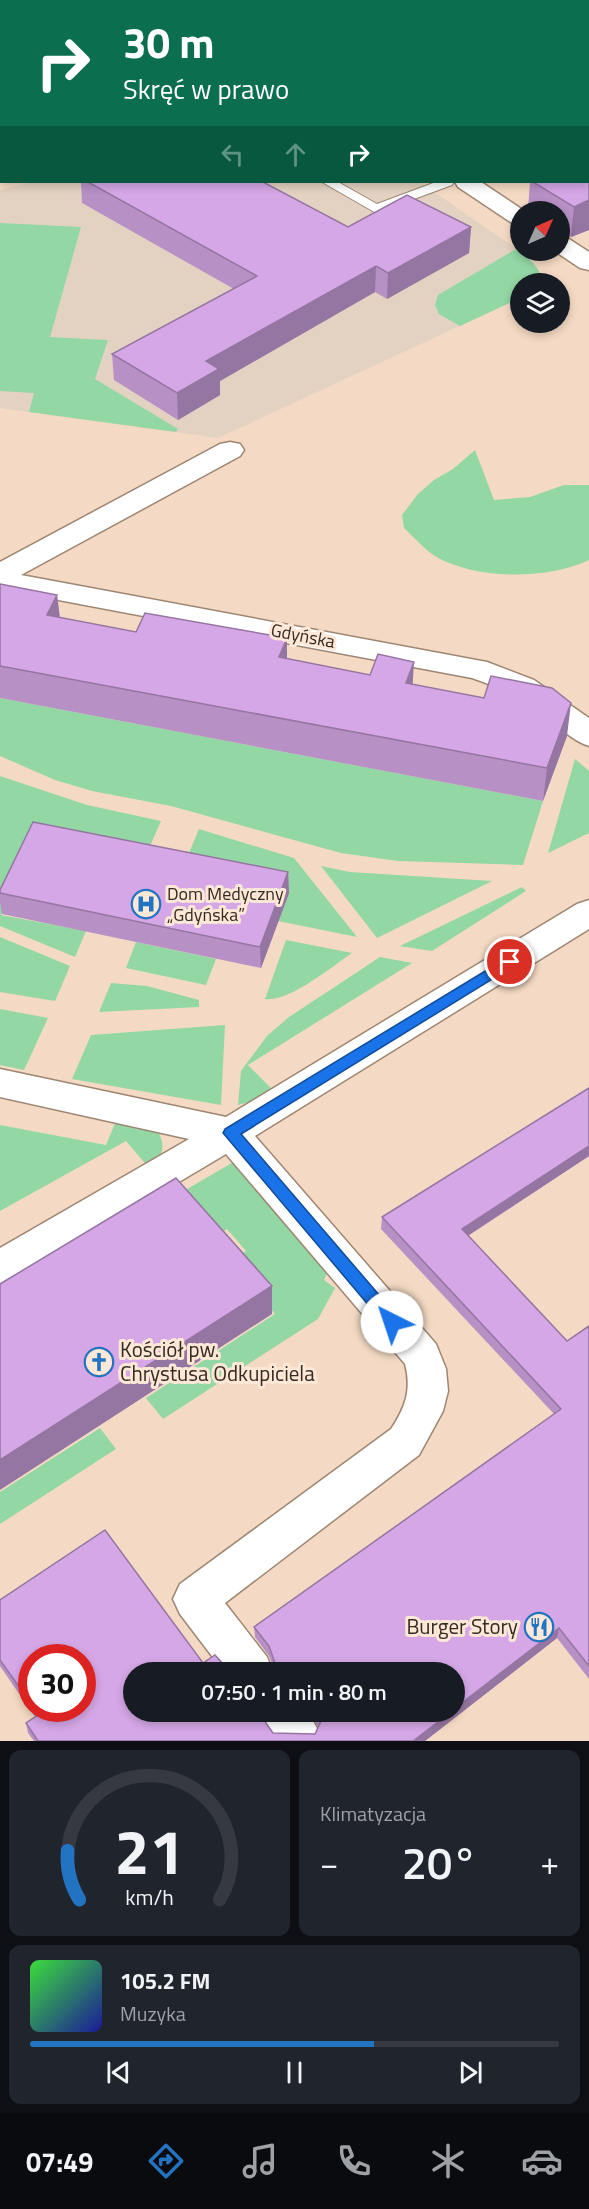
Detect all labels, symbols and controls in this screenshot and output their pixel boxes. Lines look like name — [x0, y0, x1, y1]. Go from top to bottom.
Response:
text: 30 m — [123, 10, 215, 74]
icon: right — [24, 24, 102, 102]
text: Skręć w prawo — [123, 68, 289, 109]
icon: left — [216, 138, 249, 171]
icon: ahead — [279, 138, 312, 171]
icon: right — [342, 138, 375, 171]
north arrow — [510, 201, 570, 261]
map controls — [510, 201, 570, 333]
button: layers — [510, 273, 570, 333]
street label: Gdyńska — [269, 616, 338, 655]
place label: Dom Medyczny „Gdyńska” — [167, 880, 284, 928]
hospital icon: Dom Medyczny „Gdyńska” — [130, 888, 162, 920]
pin — [484, 936, 535, 987]
icon: arrive — [493, 945, 526, 978]
position arrow — [360, 1290, 424, 1354]
place label: Kościół pw. Chrystusa Odkupiciela — [120, 1333, 315, 1389]
church icon: Kościół pw. Chrystusa Odkupiciela — [83, 1346, 115, 1378]
place label: Burger Story — [406, 1610, 518, 1642]
restaurant icon: Burger Story — [523, 1611, 555, 1643]
speed limit sign: 30 — [18, 1644, 96, 1722]
text: 07:50 · 1 min · 80 m — [201, 1675, 387, 1709]
text: Klimatyzacja — [320, 1798, 426, 1829]
text: 21 — [115, 1803, 184, 1898]
text: 20° — [402, 1828, 477, 1896]
text: − — [320, 1838, 338, 1888]
text: + — [541, 1838, 559, 1888]
text: km/h — [125, 1881, 174, 1913]
text: 105.2 FM — [120, 1964, 210, 1998]
text: Muzyka — [120, 1998, 186, 2029]
icon: previous — [102, 2056, 135, 2089]
icon: pause — [278, 2056, 311, 2089]
icon: next — [454, 2056, 487, 2089]
icon: directions — [145, 2140, 187, 2182]
icon: music — [239, 2140, 281, 2182]
icon: phone — [333, 2140, 375, 2182]
icon: climate — [427, 2140, 469, 2182]
icon: car — [521, 2140, 563, 2182]
text: 07:49 — [26, 2141, 93, 2182]

